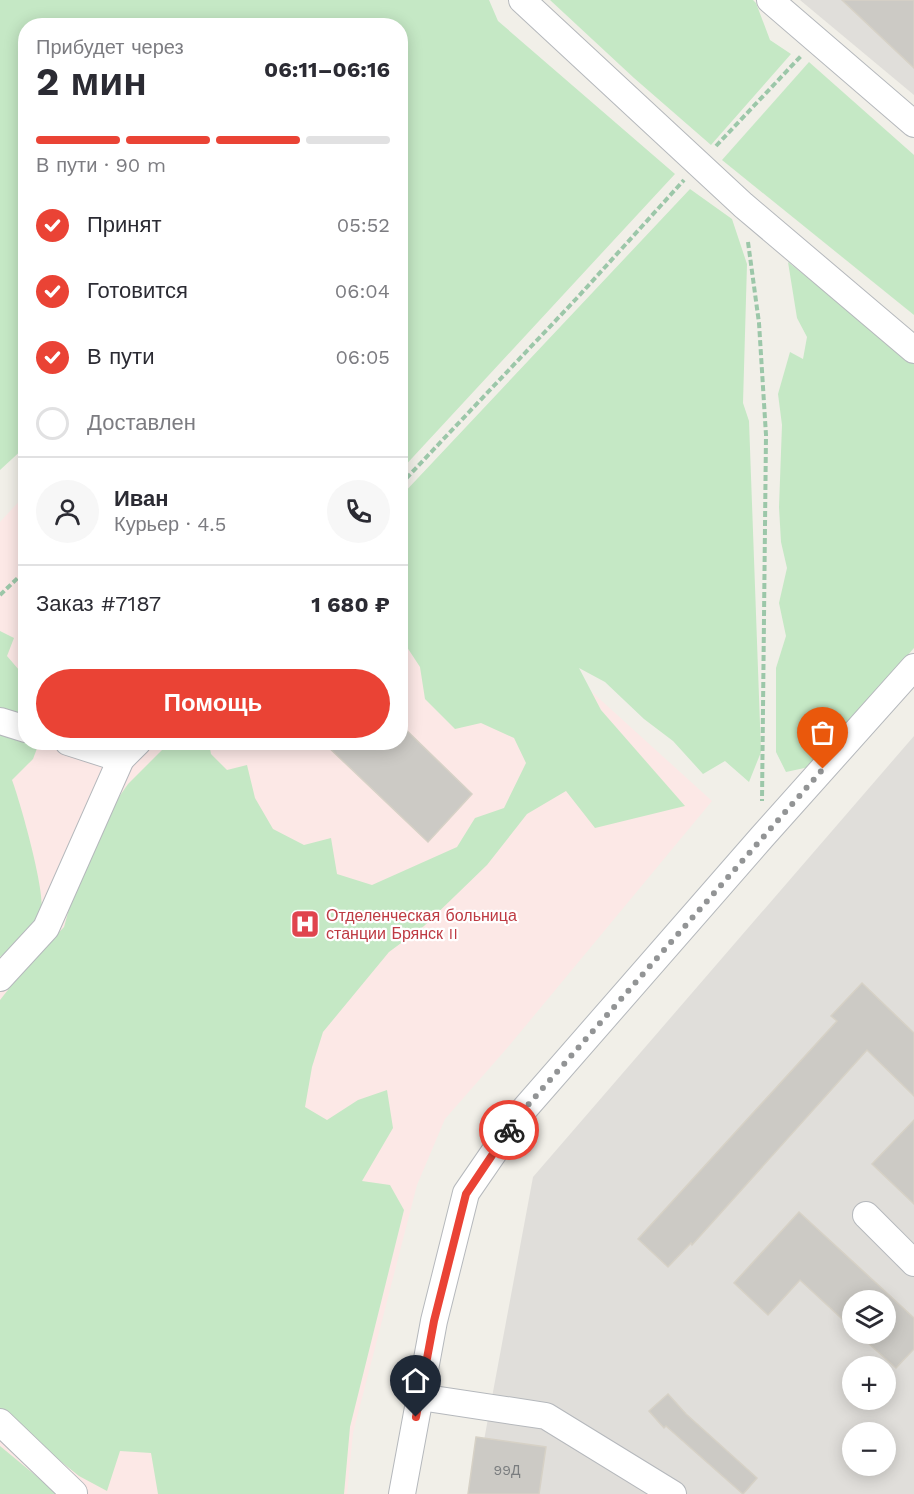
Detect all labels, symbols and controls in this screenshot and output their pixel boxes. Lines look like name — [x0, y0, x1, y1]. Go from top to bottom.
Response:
text: Прибудет через — [36, 35, 184, 59]
text: 06:11–06:16 — [264, 57, 390, 82]
text: 2 мин — [36, 59, 147, 104]
text: В пути · 90 m — [36, 153, 166, 177]
icon: check — [36, 209, 69, 242]
text: Принят — [87, 212, 161, 237]
text: 05:52 — [337, 213, 390, 237]
icon: check — [36, 275, 69, 308]
text: Готовится — [87, 278, 188, 303]
text: 06:04 — [335, 279, 390, 303]
icon: check — [36, 341, 69, 374]
text: В пути — [87, 344, 154, 369]
text: 06:05 — [335, 345, 390, 369]
text: Доставлен — [87, 410, 196, 435]
button: person — [36, 480, 99, 543]
button: phone — [327, 480, 390, 543]
text: Иван — [114, 486, 169, 511]
text: Курьер · 4.5 — [114, 512, 226, 536]
text: Заказ #7187 — [36, 591, 161, 616]
text: 1 680 ₽ — [311, 592, 390, 617]
button: Помощь — [36, 669, 390, 738]
pin — [797, 707, 848, 769]
icon: bag — [806, 716, 839, 749]
place label: Отделенческая больница станции Брянск II — [326, 906, 517, 943]
hospital icon: Отделенческая больница станции Брянск II — [289, 908, 321, 940]
courier — [479, 1100, 539, 1160]
icon: bike — [493, 1114, 526, 1147]
map controls — [842, 1290, 896, 1476]
button: layers — [842, 1290, 896, 1344]
pin — [390, 1355, 441, 1417]
button: + — [842, 1356, 896, 1410]
icon: home — [399, 1364, 432, 1397]
button: − — [842, 1422, 896, 1476]
house number: 99Д — [494, 1462, 521, 1478]

